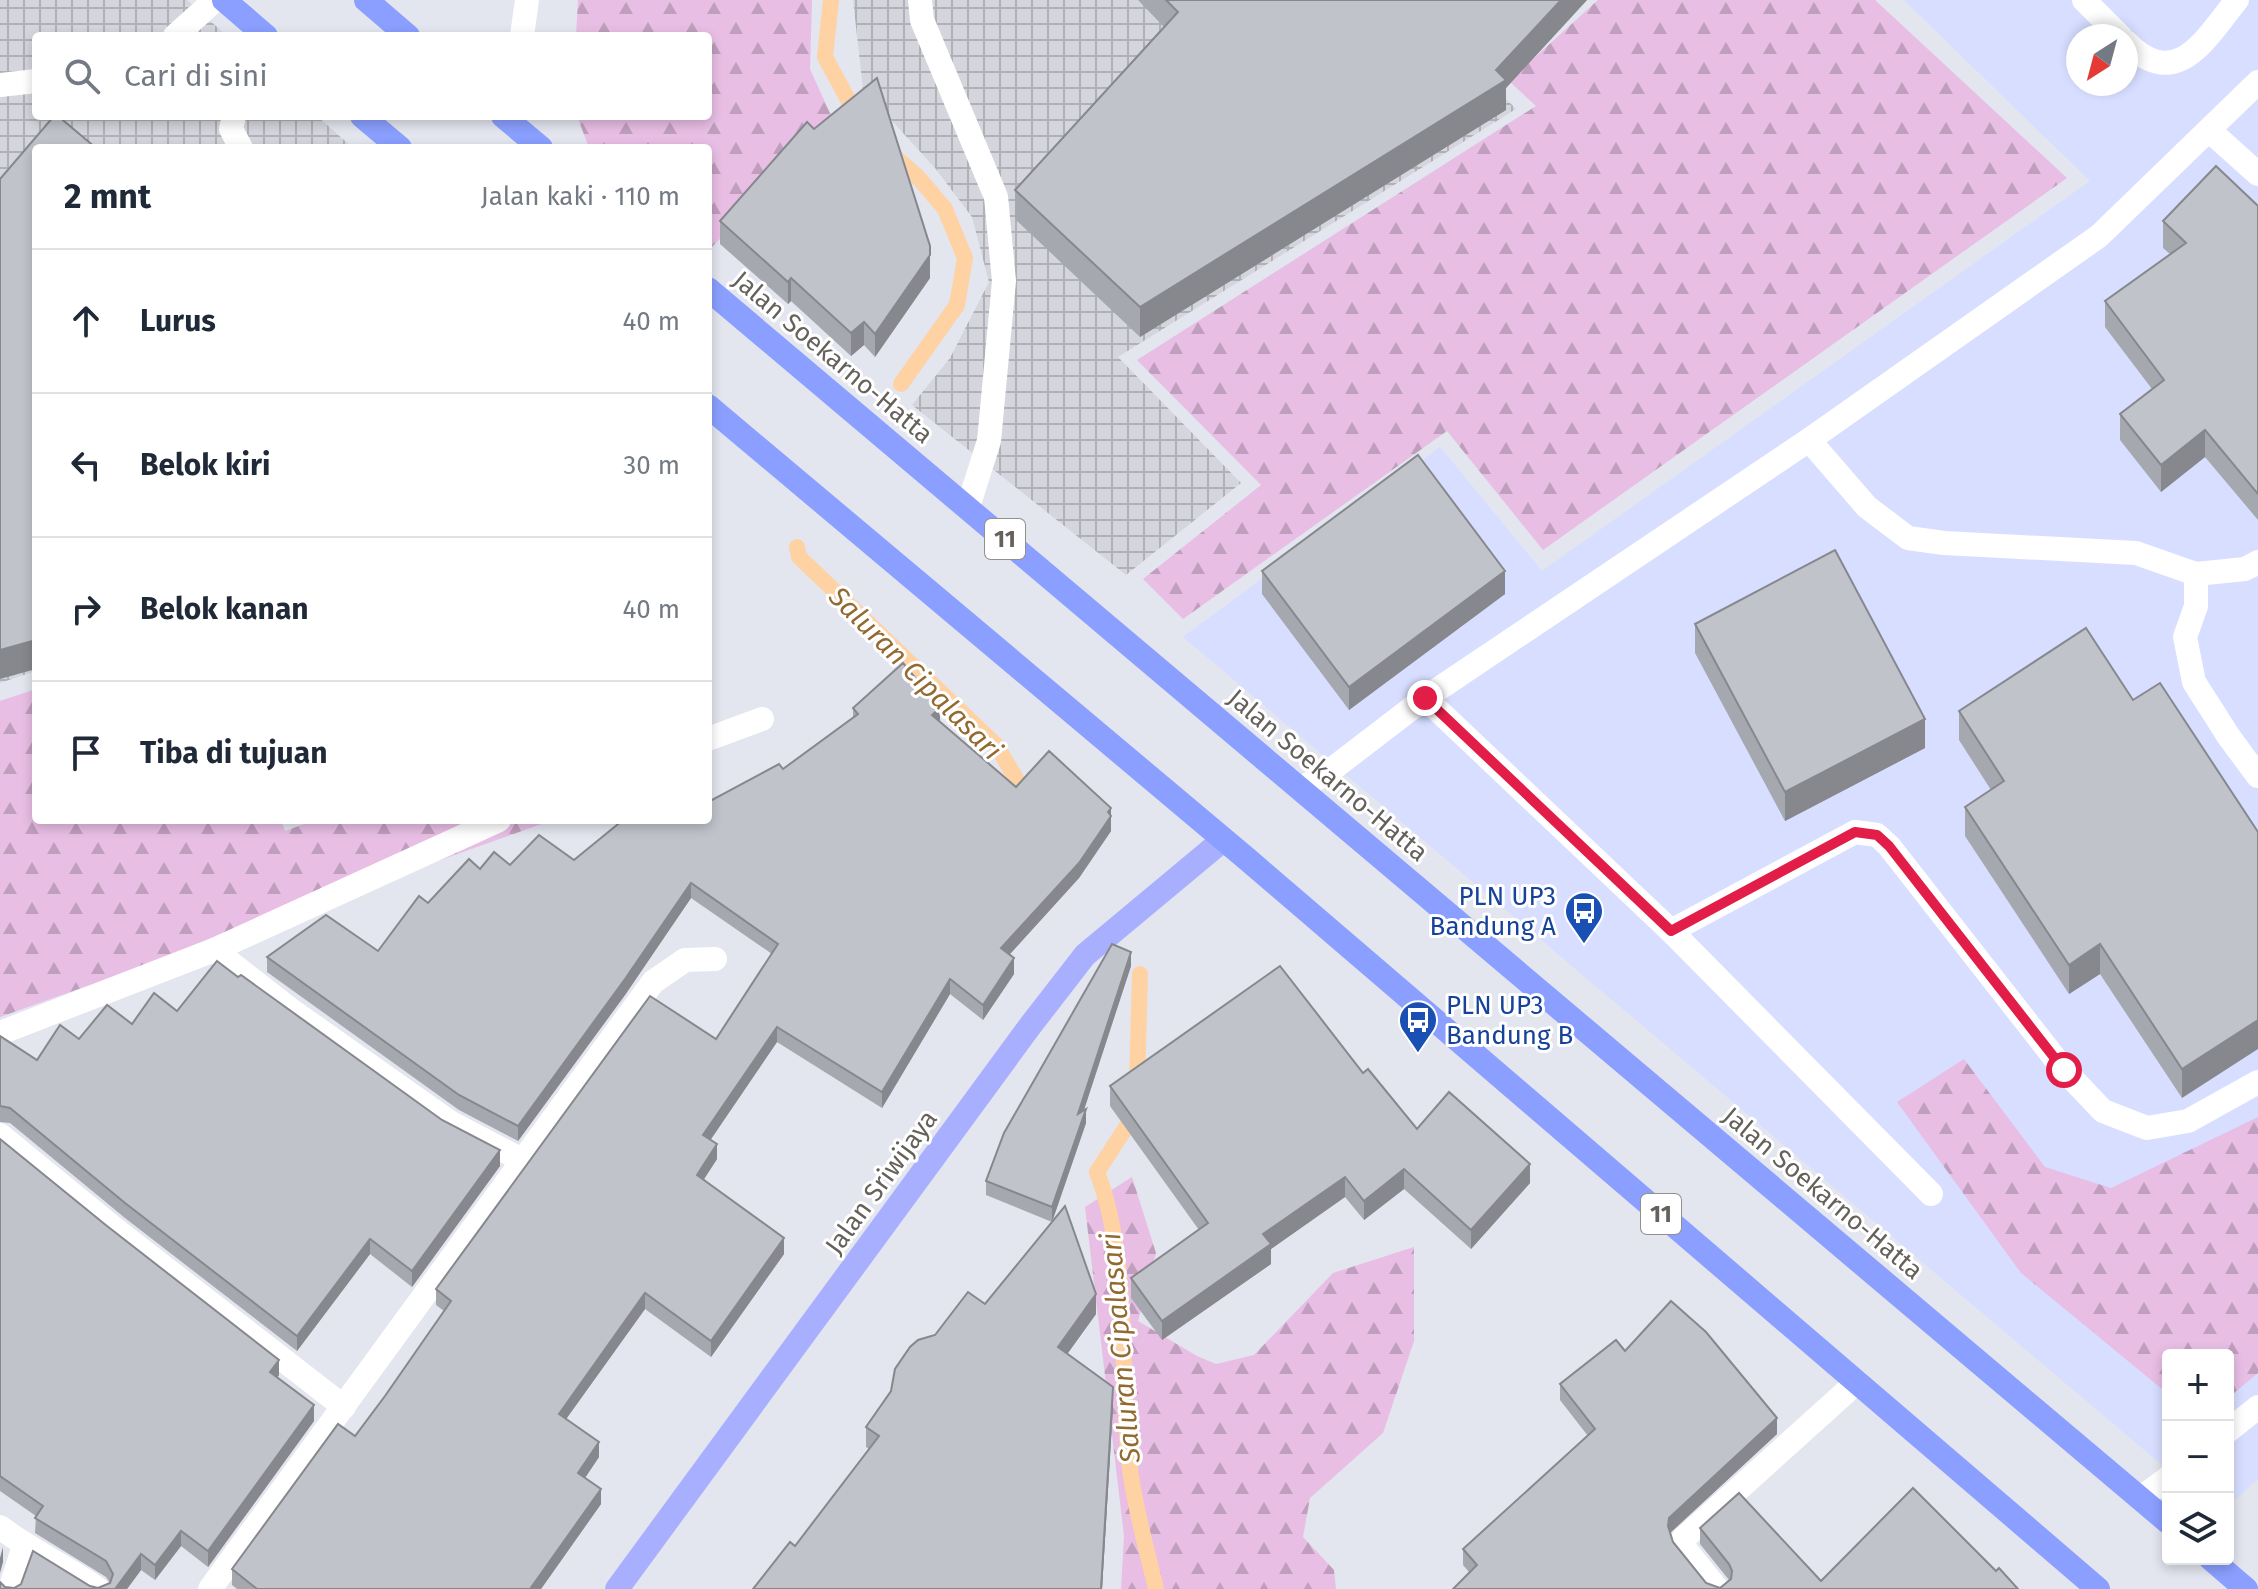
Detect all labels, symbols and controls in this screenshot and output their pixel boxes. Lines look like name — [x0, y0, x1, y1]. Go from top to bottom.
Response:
north arrow — [2066, 24, 2138, 96]
search box — [32, 32, 712, 120]
icon: search — [60, 54, 104, 98]
text: Cari di sini — [124, 58, 268, 94]
text: 2 mnt — [64, 176, 151, 217]
text: Jalan kaki · 110 m — [481, 181, 680, 212]
street label: Jalan Soekarno-Hatta — [726, 265, 939, 450]
icon: ahead — [64, 299, 108, 343]
text: Lurus — [140, 303, 216, 339]
text: 40 m — [622, 306, 680, 337]
icon: left — [64, 443, 108, 487]
text: Belok kiri — [140, 447, 271, 483]
text: 30 m — [623, 450, 680, 481]
road number: 11 — [985, 519, 1025, 559]
water label: Saluran Cipalasari — [822, 579, 1009, 767]
icon: right — [64, 587, 108, 631]
text: Belok kanan — [140, 591, 309, 627]
text: 40 m — [622, 594, 680, 625]
route end — [1407, 680, 1443, 716]
street label: Jalan Soekarno-Hatta — [1221, 683, 1434, 868]
icon: arrive — [64, 731, 108, 775]
text: Tiba di tujuan — [140, 735, 327, 771]
place label: PLN UP3 Bandung A — [1430, 881, 1556, 942]
bus stop icon: PLN UP3 Bandung A — [1563, 890, 1605, 945]
place label: PLN UP3 Bandung B — [1446, 990, 1573, 1051]
bus stop icon: PLN UP3 Bandung B — [1397, 999, 1439, 1054]
route start — [2046, 1052, 2082, 1088]
street label: Jalan Soekarno-Hatta — [1716, 1101, 1929, 1286]
street label: Jalan Sriwijaya — [819, 1104, 944, 1260]
road number: 11 — [1641, 1194, 1681, 1234]
water label: Saluran Cipalasari — [1094, 1231, 1147, 1466]
map controls — [2162, 1349, 2234, 1565]
button: + — [2162, 1349, 2234, 1421]
button: − — [2162, 1421, 2234, 1493]
button: layers — [2162, 1493, 2234, 1565]

